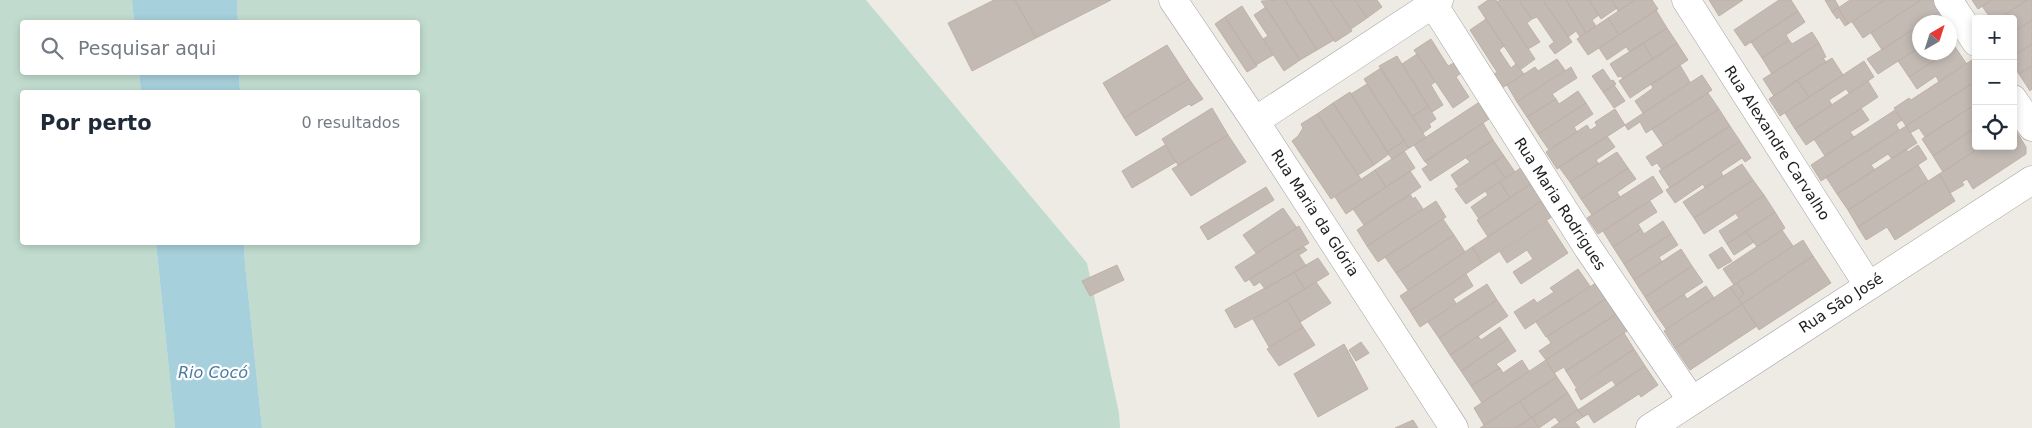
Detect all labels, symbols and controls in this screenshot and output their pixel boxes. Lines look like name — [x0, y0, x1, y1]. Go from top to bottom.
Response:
north arrow — [1912, 15, 1957, 60]
map controls — [1972, 15, 2017, 150]
button: + — [1972, 15, 2017, 60]
search box — [20, 20, 420, 75]
icon: search — [38, 34, 66, 62]
text: Pesquisar aqui — [78, 37, 216, 59]
button: − — [1972, 60, 2017, 105]
street label: Rua Alexandre Carvalho — [1720, 62, 1834, 224]
button: locate — [1972, 105, 2017, 150]
text: Por perto — [40, 111, 152, 135]
text: 0 resultados — [301, 113, 400, 132]
street label: Rua Maria Rodrigues — [1510, 134, 1610, 274]
street label: Rua Maria da Glória — [1267, 146, 1363, 280]
street label: Rua São José — [1796, 269, 1886, 337]
water label: Rio Cocó — [178, 363, 248, 382]

